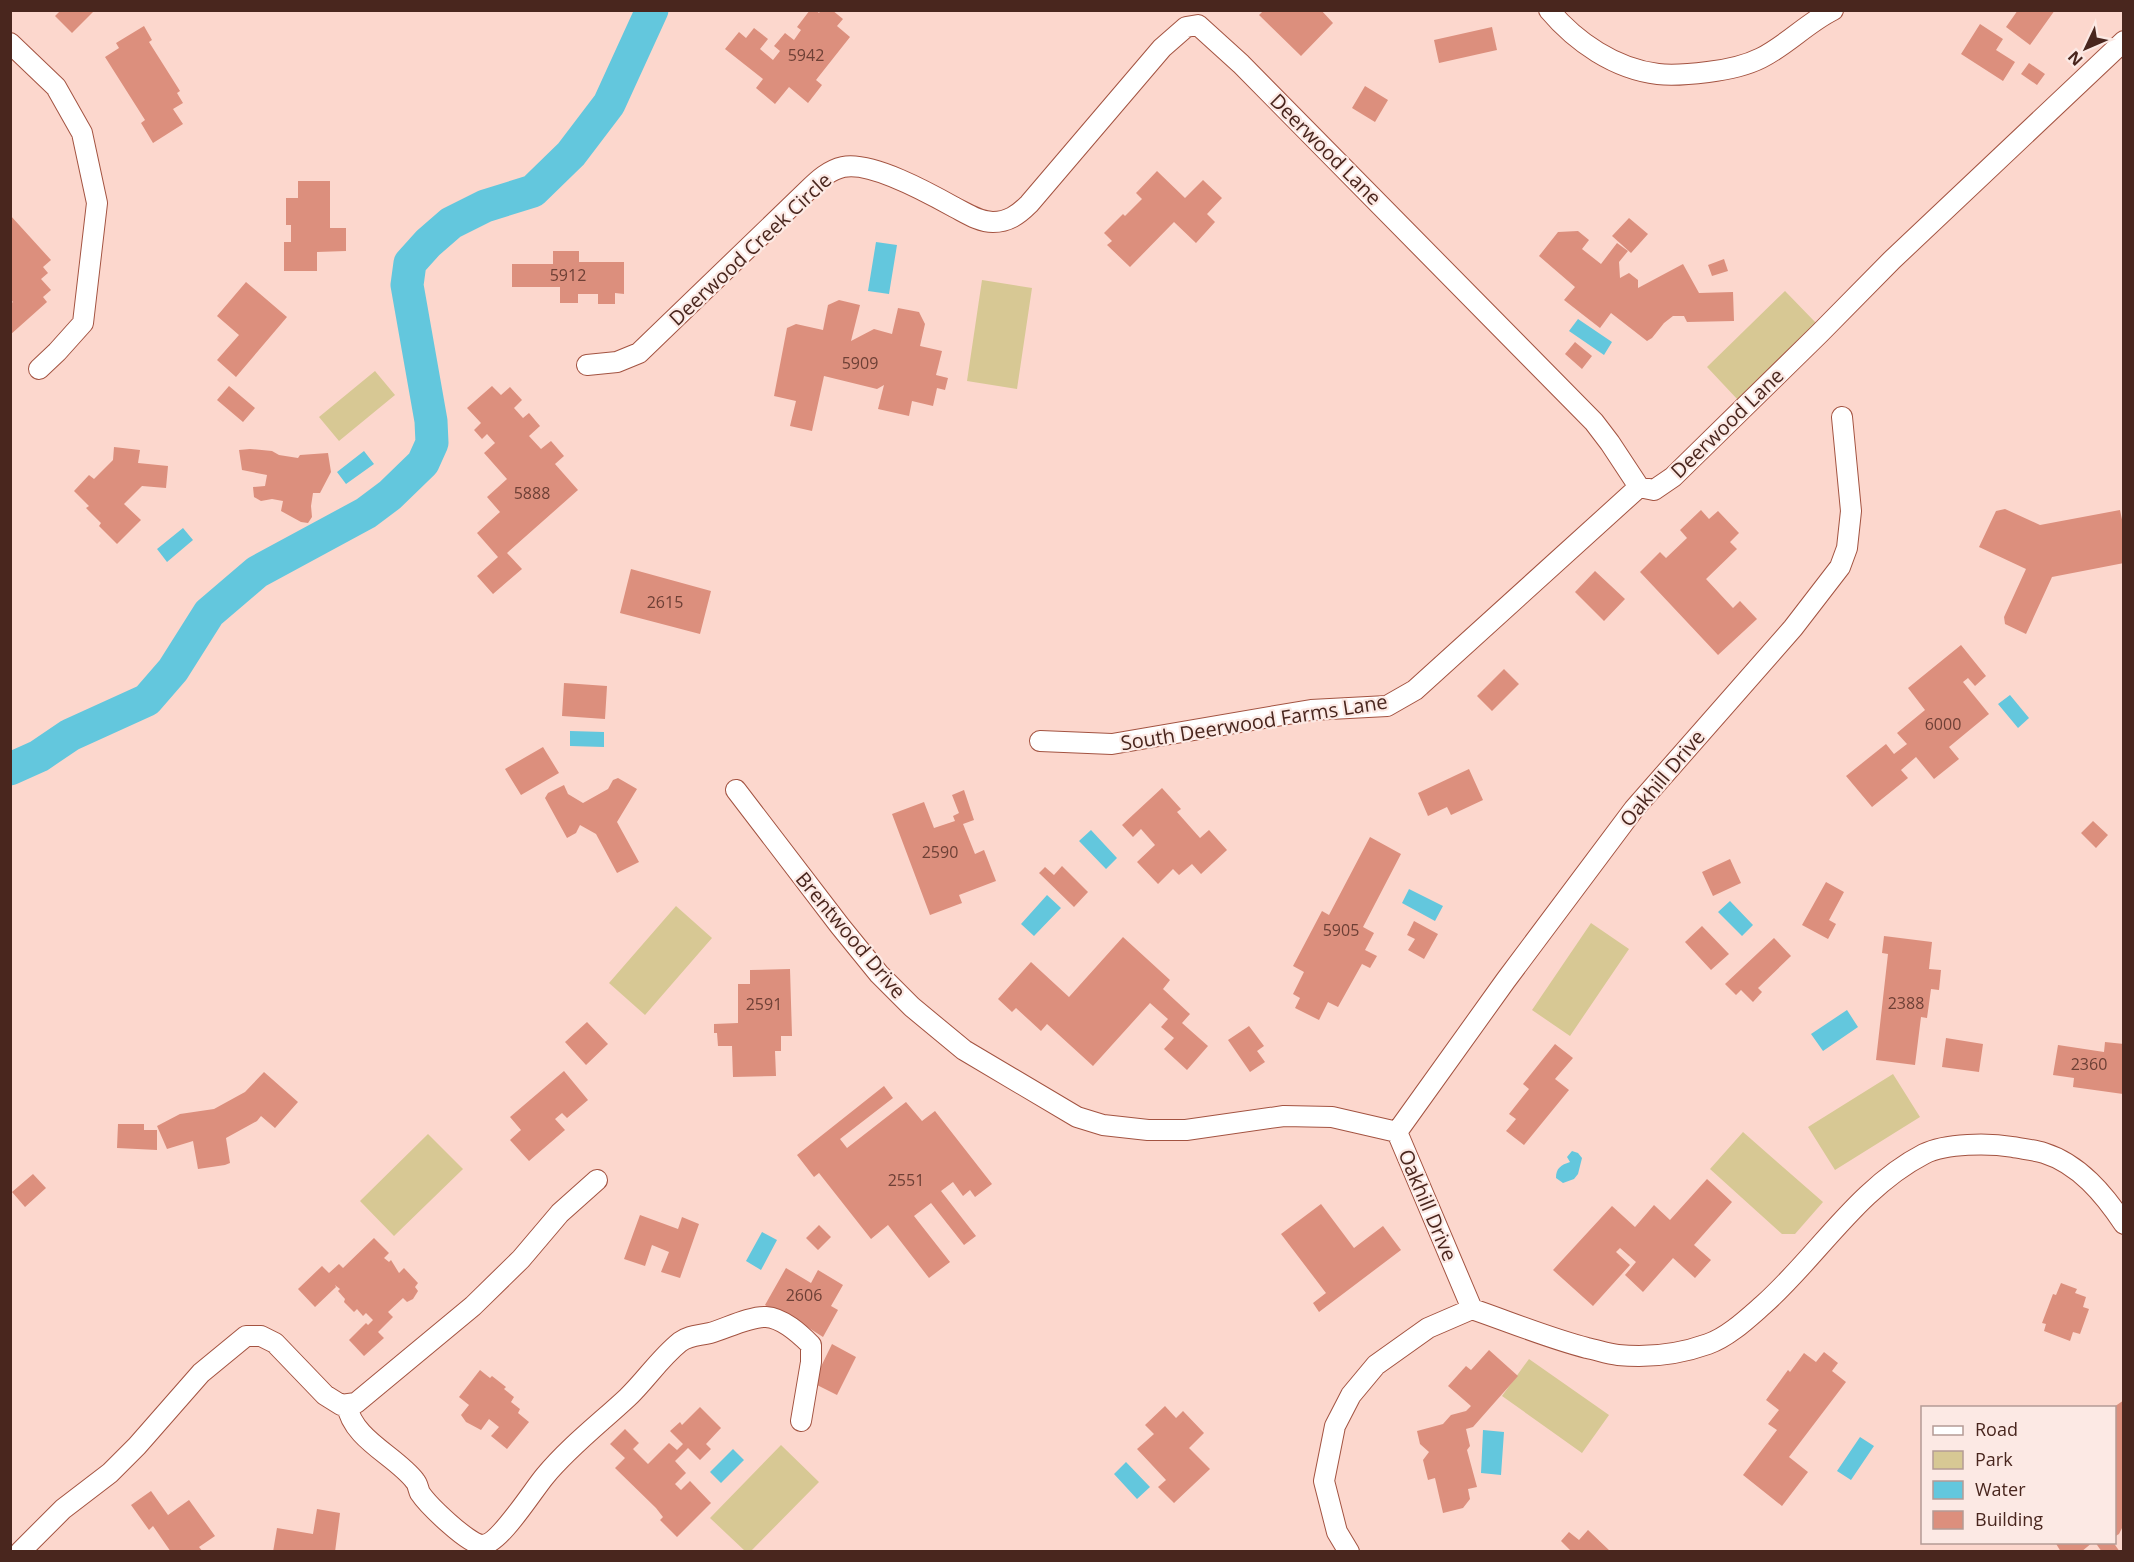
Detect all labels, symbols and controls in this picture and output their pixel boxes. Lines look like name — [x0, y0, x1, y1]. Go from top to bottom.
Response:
north arrow — [2056, 18, 2116, 78]
house number: 5942 — [788, 44, 824, 66]
text: N — [2063, 46, 2088, 71]
street label: Deerwood Lane — [1264, 87, 1388, 211]
street label: Deerwood Creek Circle — [663, 167, 837, 331]
house number: 5912 — [550, 264, 586, 286]
house number: 5909 — [842, 352, 878, 374]
street label: Deerwood Lane — [1665, 362, 1789, 484]
house number: 5888 — [514, 482, 550, 504]
house number: 2615 — [647, 591, 683, 613]
street label: South Deerwood Farms Lane — [1119, 688, 1389, 756]
house number: 6000 — [1925, 713, 1961, 735]
street label: Oakhill Drive — [1613, 724, 1711, 832]
house number: 2590 — [922, 841, 958, 863]
street label: Brentwood Drive — [790, 866, 912, 1004]
house number: 5905 — [1323, 919, 1359, 941]
house number: 2388 — [1888, 992, 1924, 1014]
house number: 2591 — [746, 993, 782, 1015]
house number: 2360 — [2071, 1053, 2107, 1075]
street label: Oakhill Drive — [1392, 1145, 1464, 1265]
house number: 2551 — [888, 1169, 924, 1191]
house number: 2606 — [786, 1284, 822, 1306]
legend — [1921, 1406, 2116, 1544]
text: Road — [1975, 1417, 2018, 1441]
text: Park — [1975, 1447, 2013, 1471]
text: Water — [1975, 1477, 2026, 1501]
text: Building — [1975, 1507, 2043, 1531]

